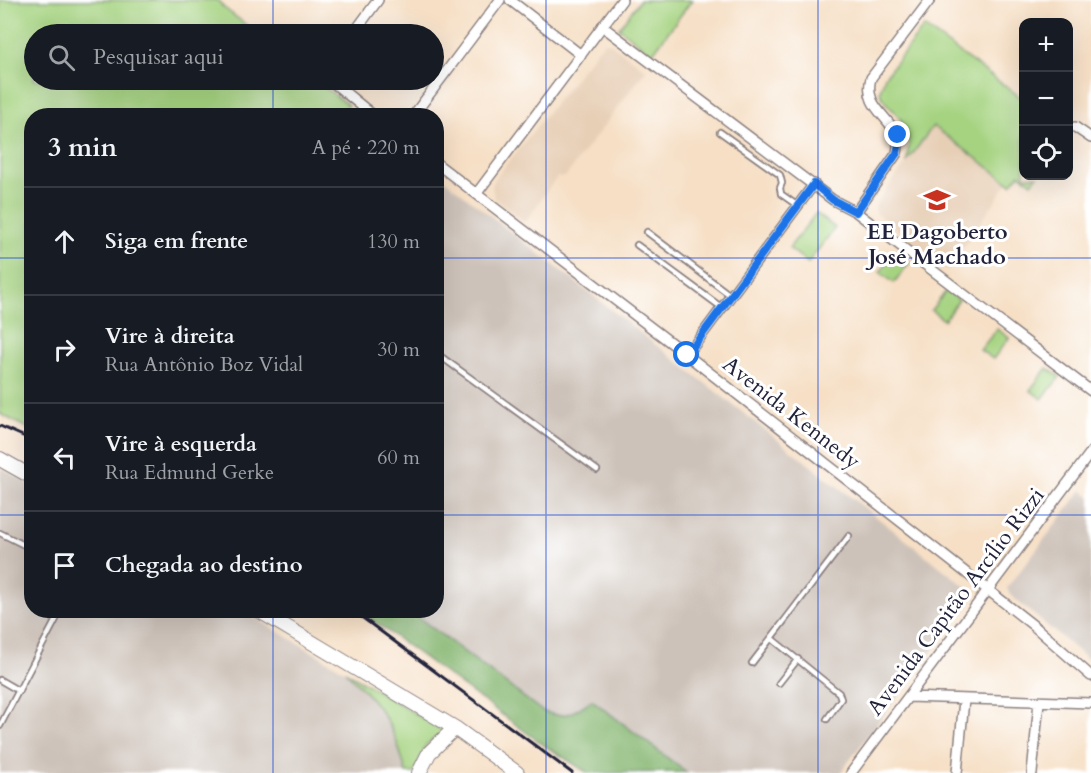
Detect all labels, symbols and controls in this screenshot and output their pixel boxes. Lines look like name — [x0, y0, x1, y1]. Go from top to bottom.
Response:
map controls — [1019, 18, 1073, 180]
button: + — [1019, 18, 1073, 72]
search box — [24, 24, 444, 90]
icon: search — [45, 41, 78, 74]
text: Pesquisar aqui — [93, 42, 224, 72]
button: − — [1019, 72, 1073, 126]
route end — [884, 121, 910, 147]
button: locate — [1019, 126, 1073, 180]
text: 3 min — [48, 130, 117, 165]
text: A pé · 220 m — [312, 134, 420, 161]
school or university icon: EE Dagoberto José Machado — [922, 185, 952, 215]
place label: EE Dagoberto José Machado — [865, 217, 1008, 272]
icon: ahead — [48, 225, 81, 258]
text: Siga em frente — [105, 226, 248, 256]
text: 130 m — [367, 228, 420, 255]
text: Vire à direita — [105, 321, 235, 351]
icon: right — [48, 333, 81, 366]
text: 30 m — [377, 336, 420, 363]
route start — [673, 341, 699, 367]
street label: Avenida Kennedy — [716, 349, 867, 476]
text: Rua Antônio Boz Vidal — [105, 351, 303, 378]
text: Vire à esquerda — [105, 429, 257, 459]
icon: left — [48, 441, 81, 474]
text: 60 m — [377, 444, 420, 471]
text: Rua Edmund Gerke — [105, 459, 274, 486]
street label: Avenida Capitão Arcílio Rizzi — [860, 482, 1051, 722]
icon: arrive — [48, 549, 81, 582]
text: Chegada ao destino — [105, 550, 303, 580]

